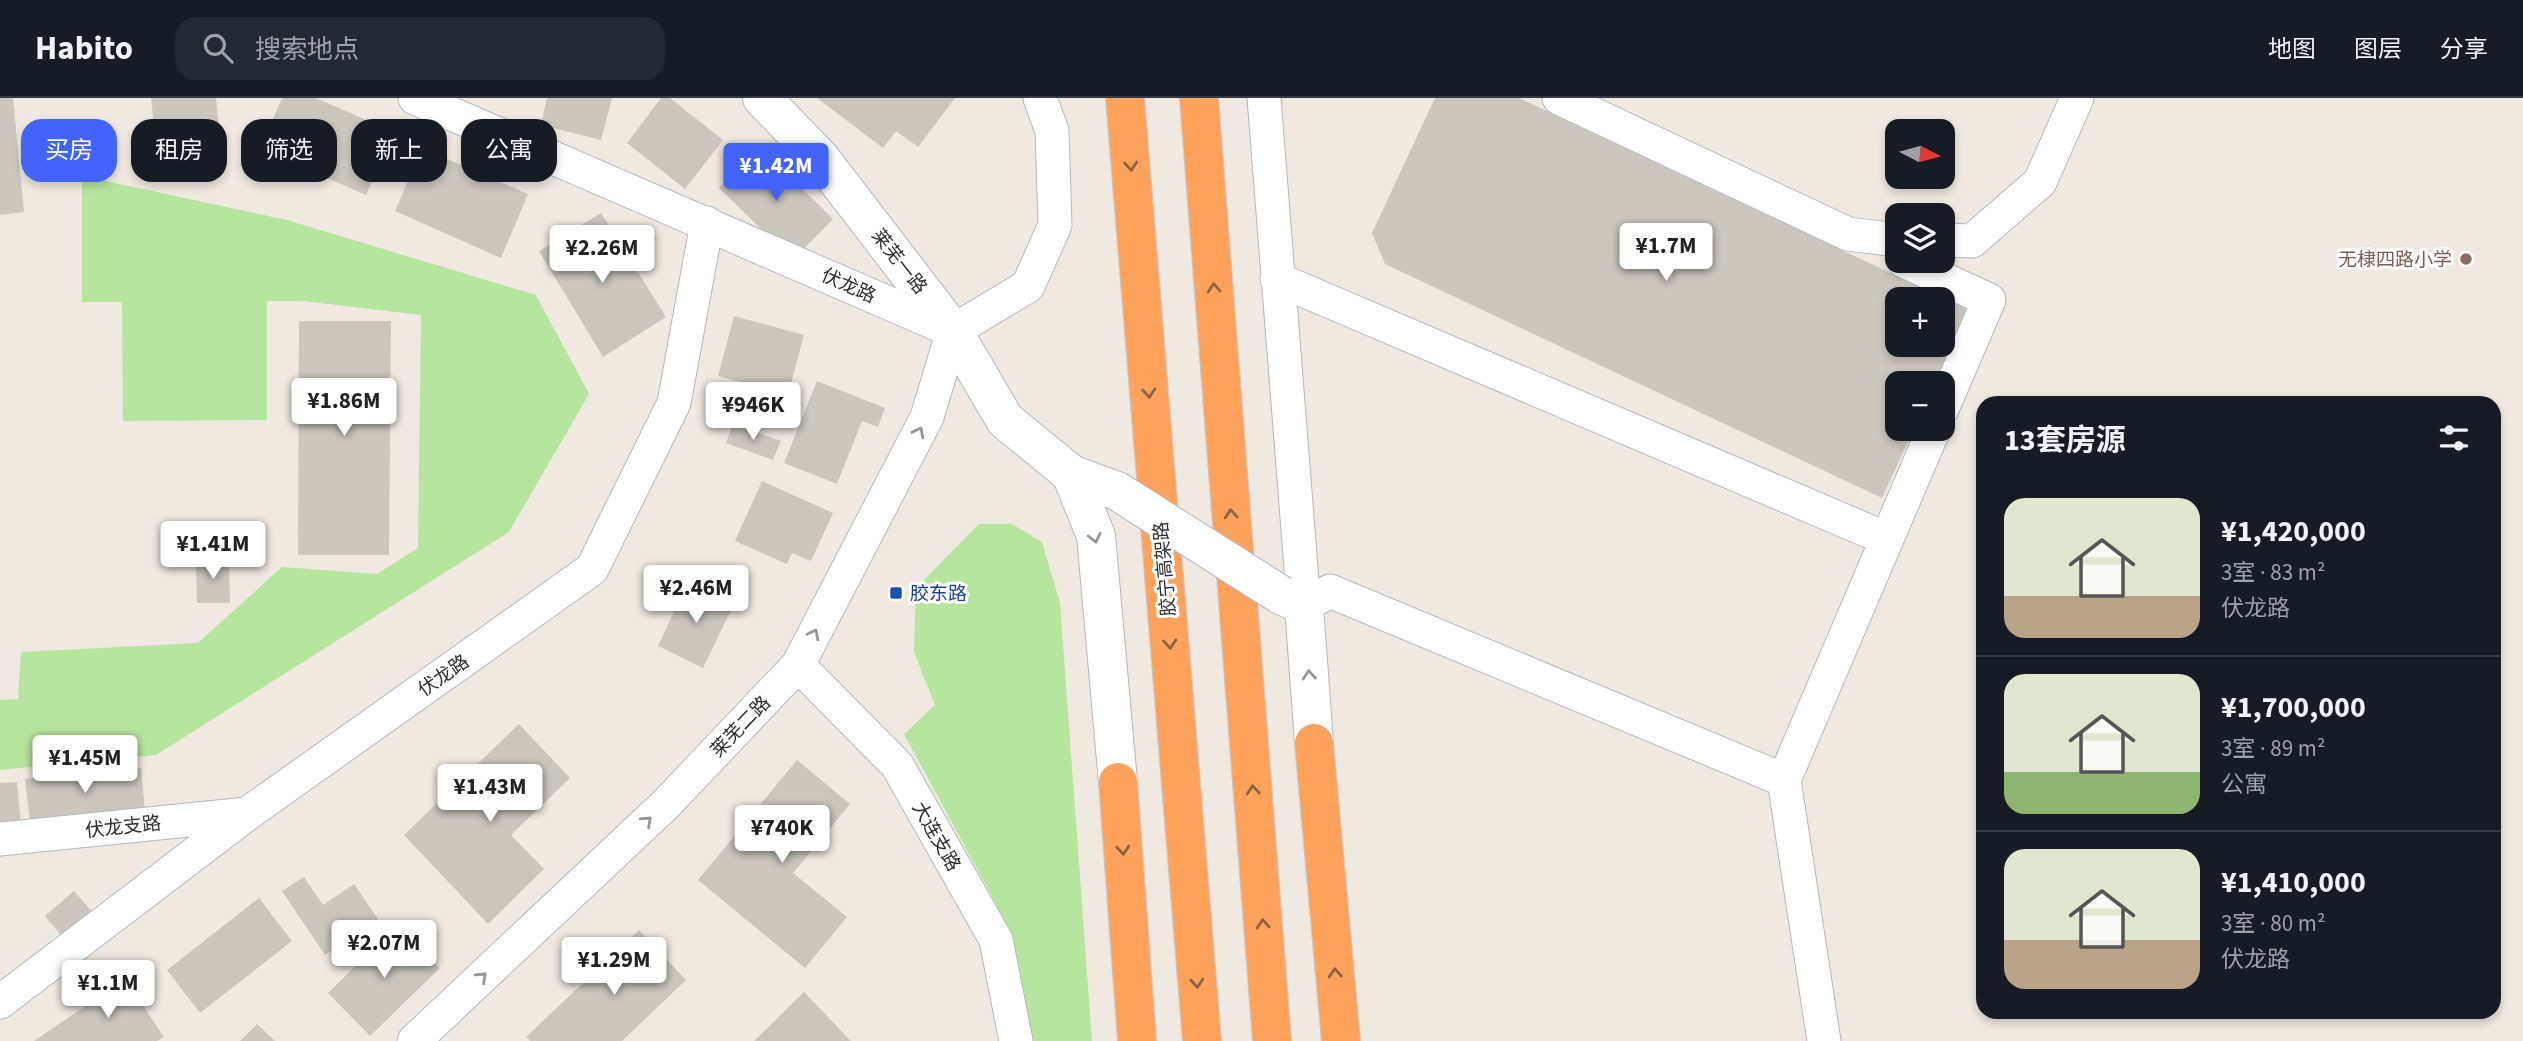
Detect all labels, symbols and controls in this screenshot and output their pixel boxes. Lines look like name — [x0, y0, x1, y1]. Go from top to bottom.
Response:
search box — [175, 17, 665, 80]
text: Habito — [35, 25, 133, 72]
icon: search — [199, 29, 237, 67]
text: 搜索地点 — [255, 31, 359, 68]
text: 地图 — [2268, 32, 2316, 67]
text: 图层 — [2354, 32, 2402, 67]
text: 分享 — [2440, 32, 2488, 67]
chip: 买房 — [21, 119, 117, 182]
chip: 租房 — [131, 119, 227, 182]
chip: 筛选 — [241, 119, 337, 182]
chip: 新上 — [351, 119, 447, 182]
chip: 公寓 — [461, 119, 557, 182]
north arrow — [1885, 119, 1955, 189]
map controls — [1885, 119, 1955, 441]
pin: ¥1.42M — [719, 144, 833, 203]
text: ¥1.42M — [739, 149, 813, 182]
one-way arrow — [1123, 161, 1138, 172]
button: layers — [1885, 203, 1955, 273]
pin: ¥1.7M — [1617, 223, 1715, 283]
street label: 莱芜一路 — [865, 224, 933, 300]
pin: ¥2.26M — [545, 226, 659, 285]
text: ¥1.7M — [1636, 229, 1696, 262]
text: ¥2.26M — [565, 231, 639, 264]
place label: 无棣四路小学 — [2338, 247, 2452, 274]
marker: 无棣四路小学 — [2458, 251, 2474, 267]
street label: 伏龙路 — [817, 262, 880, 310]
one-way arrow — [1207, 282, 1222, 293]
button: + — [1885, 287, 1955, 357]
button: − — [1885, 371, 1955, 441]
pin: ¥1.86M — [287, 378, 401, 438]
pin: ¥946K — [704, 382, 802, 442]
text: ¥1.86M — [307, 384, 381, 417]
text: ¥946K — [722, 388, 784, 421]
one-way arrow — [1141, 388, 1156, 399]
text: 13套房源 — [2004, 419, 2126, 462]
icon: filters — [2435, 419, 2473, 457]
one-way arrow — [910, 427, 924, 439]
one-way arrow — [1224, 509, 1239, 520]
text: ¥1,420,000 — [2221, 510, 2366, 553]
street label: 胶宁高架路 — [1148, 520, 1183, 617]
pin: ¥1.41M — [156, 522, 270, 581]
icon: home — [2060, 526, 2144, 610]
text: ¥1.41M — [176, 527, 250, 560]
one-way arrow — [1087, 531, 1101, 543]
text: 3室 · 83 m² — [2221, 556, 2325, 589]
pin: ¥2.46M — [639, 566, 753, 625]
text: ¥2.46M — [659, 571, 733, 604]
place label: 胶东路 — [910, 581, 967, 608]
marker: 胶东路 — [888, 585, 904, 601]
text: 伏龙路 — [2221, 592, 2290, 625]
one-way arrow — [806, 629, 820, 641]
one-way arrow — [1162, 639, 1177, 650]
street label: 伏龙路 — [413, 649, 475, 704]
one-way arrow — [1302, 669, 1317, 680]
text: ¥1,700,000 — [2221, 686, 2366, 729]
street label: 莱芜二路 — [705, 690, 777, 764]
icon: home — [2060, 702, 2144, 786]
text: 3室 · 89 m² — [2221, 732, 2325, 765]
pin: ¥1.45M — [28, 736, 142, 795]
text: ¥1.45M — [48, 741, 122, 774]
pin: ¥1.43M — [433, 764, 547, 824]
text: 公寓 — [2221, 768, 2267, 801]
text: ¥1.43M — [453, 770, 527, 803]
one-way arrow — [1246, 784, 1261, 795]
street label: 大连支路 — [905, 797, 966, 876]
pin: ¥740K — [733, 806, 831, 865]
street label: 伏龙支路 — [84, 810, 162, 845]
text: ¥740K — [751, 811, 813, 844]
one-way arrow — [639, 817, 652, 830]
one-way arrow — [1115, 845, 1130, 856]
text: ¥1,410,000 — [2221, 861, 2366, 904]
icon: home — [2060, 877, 2144, 961]
text: 3室 · 80 m² — [2221, 907, 2325, 940]
one-way arrow — [1256, 918, 1271, 929]
pin: ¥2.07M — [327, 920, 441, 980]
text: ¥2.07M — [347, 926, 421, 959]
pin: ¥1.29M — [557, 937, 671, 997]
text: ¥1.29M — [577, 943, 651, 976]
text: 伏龙路 — [2221, 943, 2290, 976]
pin: ¥1.1M — [59, 960, 157, 1020]
text: ¥1.1M — [78, 966, 138, 999]
one-way arrow — [1327, 967, 1342, 979]
one-way arrow — [474, 973, 487, 986]
one-way arrow — [1189, 978, 1204, 989]

